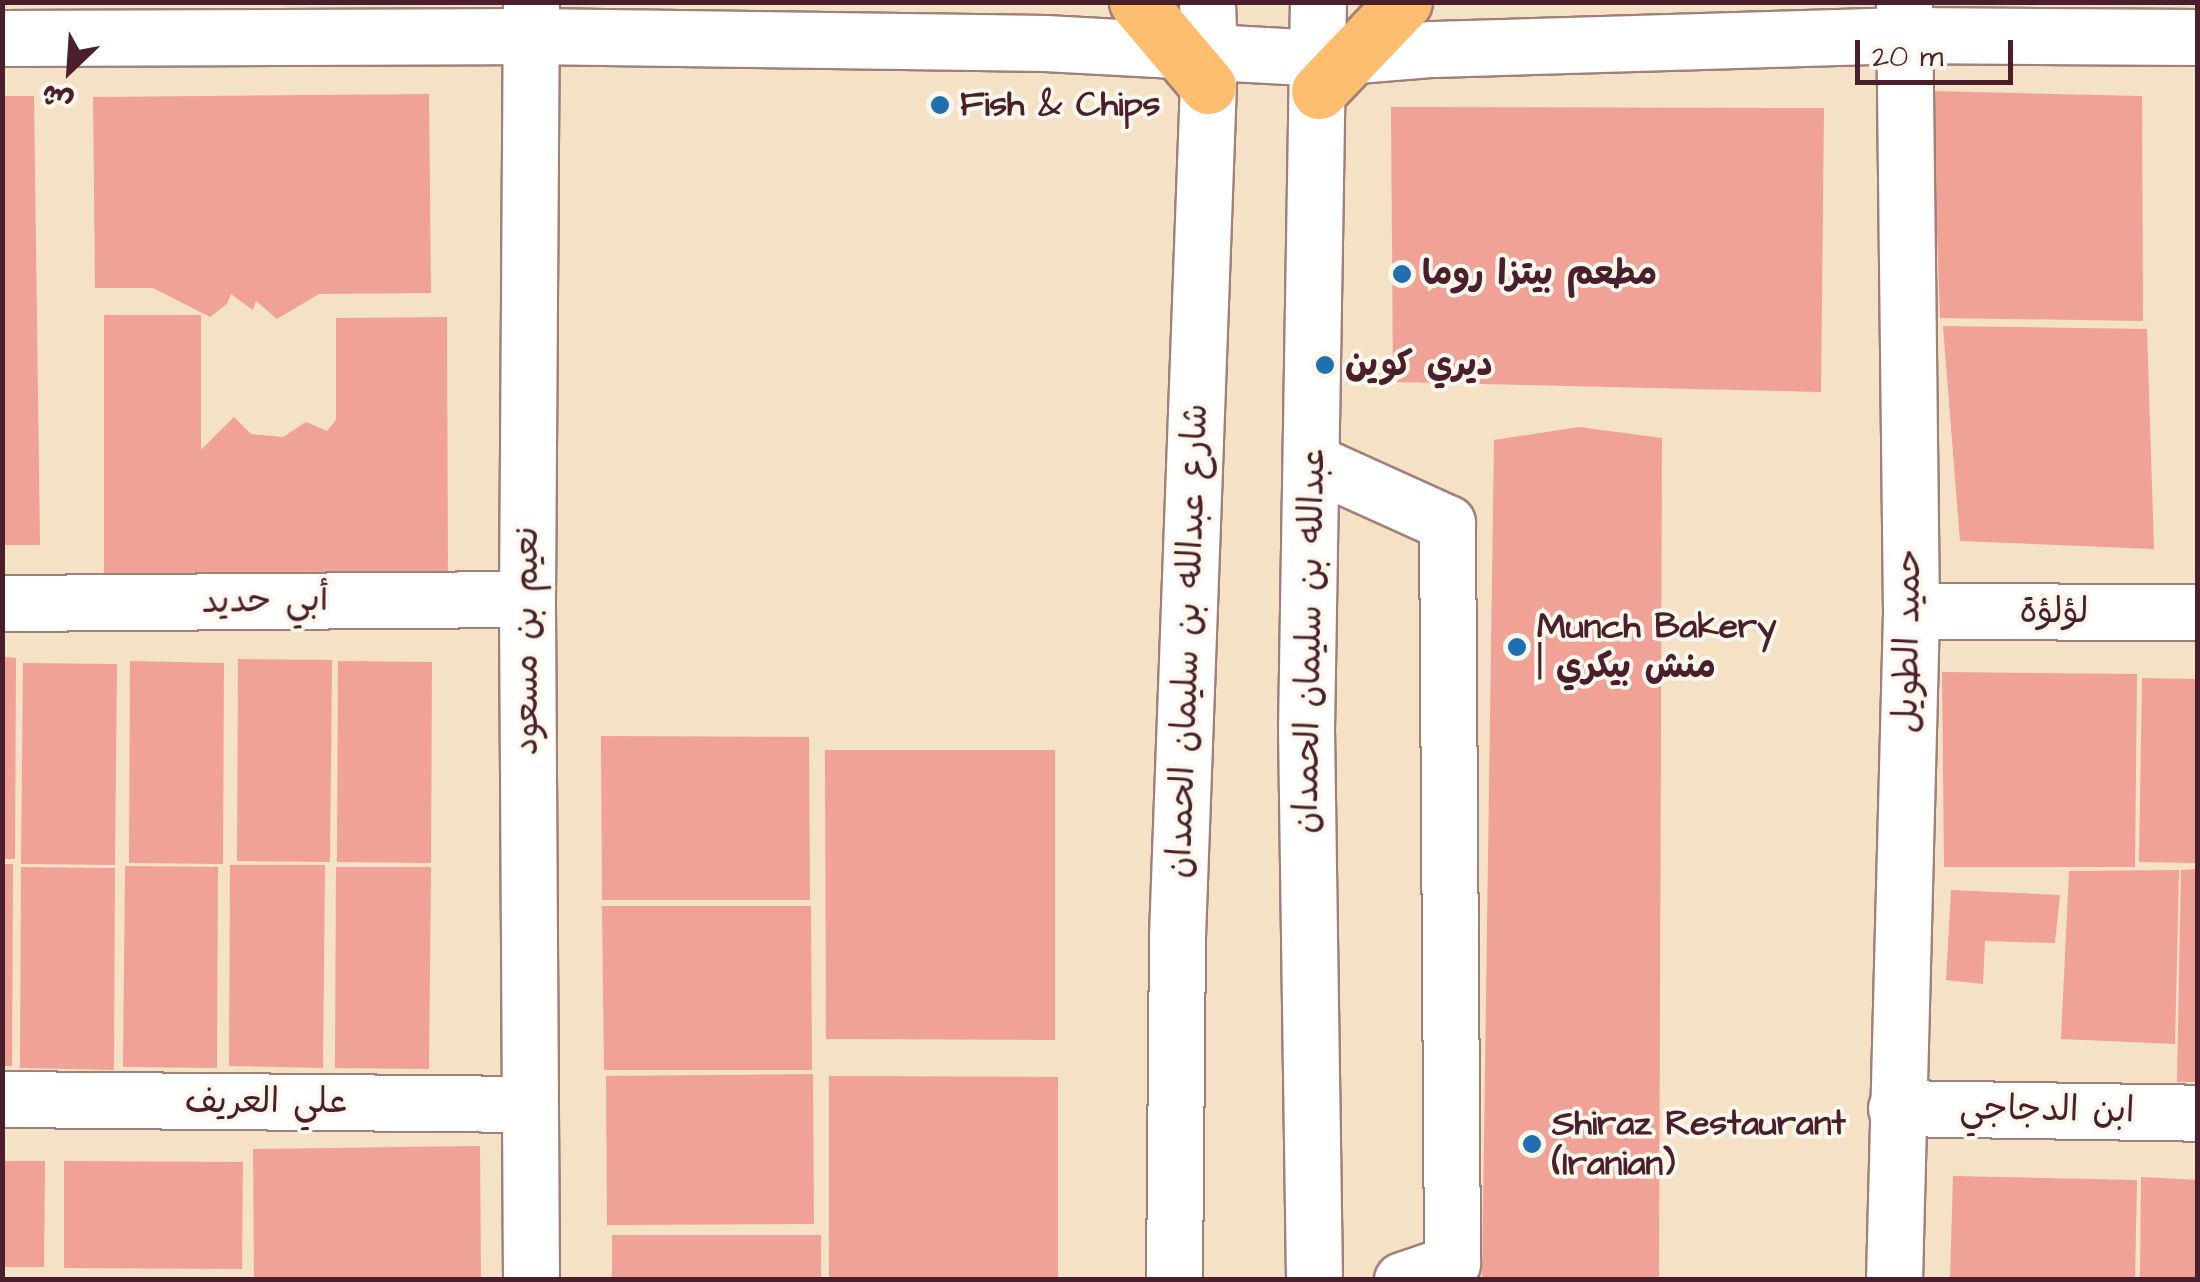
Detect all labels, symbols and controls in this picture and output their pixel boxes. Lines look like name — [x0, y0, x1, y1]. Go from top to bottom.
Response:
north arrow — [20, 20, 120, 120]
scale bar — [1860, 20, 2018, 82]
text: 20 m — [1872, 36, 1943, 78]
text: ش — [35, 73, 79, 122]
place label: Fish & Chips — [960, 84, 1160, 126]
marker: Fish & Chips — [929, 94, 951, 116]
place label: مطعم بيتزا روما — [1422, 253, 1657, 295]
marker: مطعم بيتزا روما — [1391, 263, 1413, 285]
place label: ديري كوين — [1345, 344, 1493, 386]
marker: ديري كوين — [1314, 354, 1336, 376]
street label: شارع عبدالله بن سليمان الحمدان — [1159, 403, 1217, 879]
street label: عبدالله بن سليمان الحمدان — [1286, 448, 1334, 834]
street label: نعيم بن مسعود — [506, 527, 548, 755]
street label: حميد الطويل — [1885, 548, 1931, 734]
street label: أبي حديد — [201, 579, 329, 623]
street label: لؤلؤة — [2020, 591, 2088, 633]
place label: Munch Bakery | منش بيكري — [1537, 606, 1776, 688]
marker: Munch Bakery | منش بيكري — [1506, 636, 1528, 658]
street label: علي العريف — [185, 1081, 347, 1123]
street label: ابن الدجاجي — [1959, 1087, 2135, 1133]
place label: Shiraz Restaurant (Iranian) — [1552, 1103, 1846, 1185]
marker: Shiraz Restaurant (Iranian) — [1521, 1133, 1543, 1155]

